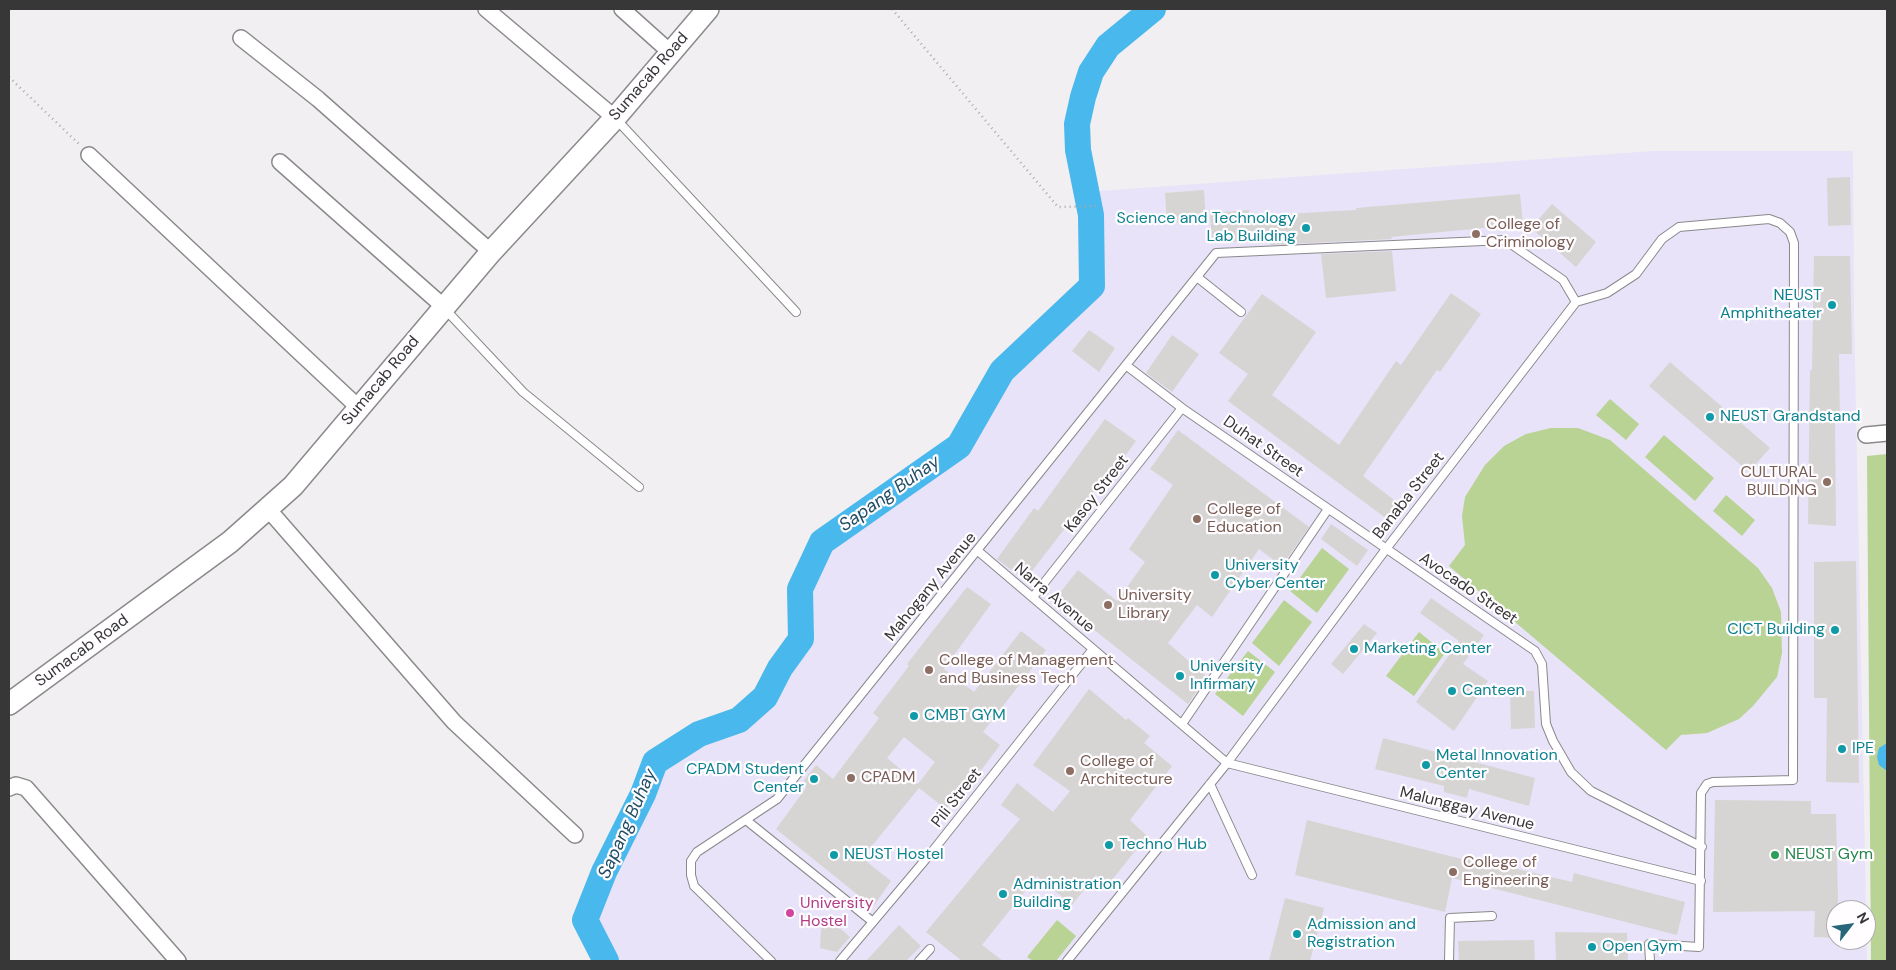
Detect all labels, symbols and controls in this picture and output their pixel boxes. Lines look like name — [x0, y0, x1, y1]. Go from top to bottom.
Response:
street label: Sumacab Road — [605, 29, 693, 125]
place label: Science and Technology Lab Building — [1117, 209, 1296, 247]
place label: College of Criminology — [1486, 215, 1575, 253]
marker: Science and Technology Lab Building — [1300, 222, 1312, 234]
marker: College of Criminology — [1470, 228, 1482, 240]
place label: NEUST Amphitheater — [1720, 286, 1822, 324]
marker: NEUST Amphitheater — [1826, 299, 1838, 311]
street label: Sumacab Road — [338, 332, 424, 430]
place label: NEUST Grandstand — [1720, 407, 1861, 427]
marker: NEUST Grandstand — [1704, 411, 1716, 423]
street label: Duhat Street — [1219, 412, 1307, 482]
street label: Banaba Street — [1369, 449, 1449, 543]
water label: Sapang Buhay — [835, 451, 945, 537]
street label: Kasoy Street — [1061, 451, 1133, 537]
place label: CULTURAL BUILDING — [1740, 463, 1817, 501]
marker: CULTURAL BUILDING — [1821, 476, 1833, 488]
place label: College of Education — [1207, 500, 1282, 538]
marker: College of Education — [1191, 513, 1203, 525]
street label: Mahogany Avenue — [881, 529, 981, 645]
street label: Avocado Street — [1415, 549, 1521, 629]
place label: University Cyber Center — [1225, 556, 1325, 594]
street label: Narra Avenue — [1010, 559, 1098, 637]
marker: University Cyber Center — [1209, 569, 1221, 581]
place label: University Library — [1118, 586, 1192, 624]
marker: University Library — [1102, 599, 1114, 611]
street label: Sumacab Road — [32, 611, 132, 691]
place label: CICT Building — [1727, 620, 1825, 640]
marker: CICT Building — [1829, 624, 1841, 636]
place label: Marketing Center — [1364, 639, 1492, 659]
marker: Marketing Center — [1348, 643, 1360, 655]
place label: College of Management and Business Tech — [939, 651, 1114, 689]
place label: University Infirmary — [1190, 657, 1264, 695]
marker: College of Management and Business Tech — [923, 664, 935, 676]
marker: University Infirmary — [1174, 670, 1186, 682]
place label: Canteen — [1462, 681, 1525, 701]
marker: Canteen — [1446, 685, 1458, 697]
place label: CMBT GYM — [924, 706, 1006, 726]
marker: CMBT GYM — [908, 710, 920, 722]
place label: IPE — [1852, 739, 1874, 759]
marker: IPE — [1836, 743, 1848, 755]
place label: Metal Innovation Center — [1436, 746, 1558, 784]
place label: College of Architecture — [1080, 752, 1173, 790]
marker: Metal Innovation Center — [1420, 759, 1432, 771]
place label: CPADM Student Center — [686, 760, 804, 798]
street label: Pili Street — [928, 764, 986, 832]
marker: College of Architecture — [1064, 765, 1076, 777]
water label: Sapang Buhay — [594, 766, 662, 882]
place label: CPADM — [861, 768, 915, 788]
marker: CPADM — [845, 772, 857, 784]
marker: CPADM Student Center — [808, 773, 820, 785]
street label: Malunggay Avenue — [1398, 783, 1536, 835]
place label: Techno Hub — [1119, 835, 1207, 855]
marker: Techno Hub — [1103, 839, 1115, 851]
place label: NEUST Hostel — [844, 845, 944, 865]
place label: NEUST Gym — [1785, 845, 1873, 865]
marker: NEUST Hostel — [828, 849, 840, 861]
marker: NEUST Gym — [1769, 849, 1781, 861]
place label: College of Engineering — [1463, 853, 1549, 891]
marker: College of Engineering — [1447, 866, 1459, 878]
place label: Administration Building — [1013, 875, 1121, 913]
marker: Administration Building — [997, 888, 1009, 900]
place label: University Hostel — [800, 894, 874, 932]
north arrow — [1826, 900, 1876, 950]
marker: University Hostel — [784, 907, 796, 919]
text: N — [1853, 909, 1873, 927]
place label: Admission and Registration — [1307, 915, 1416, 953]
marker: Admission and Registration — [1291, 928, 1303, 940]
place label: Open Gym — [1602, 937, 1682, 957]
marker: Open Gym — [1586, 941, 1598, 953]

